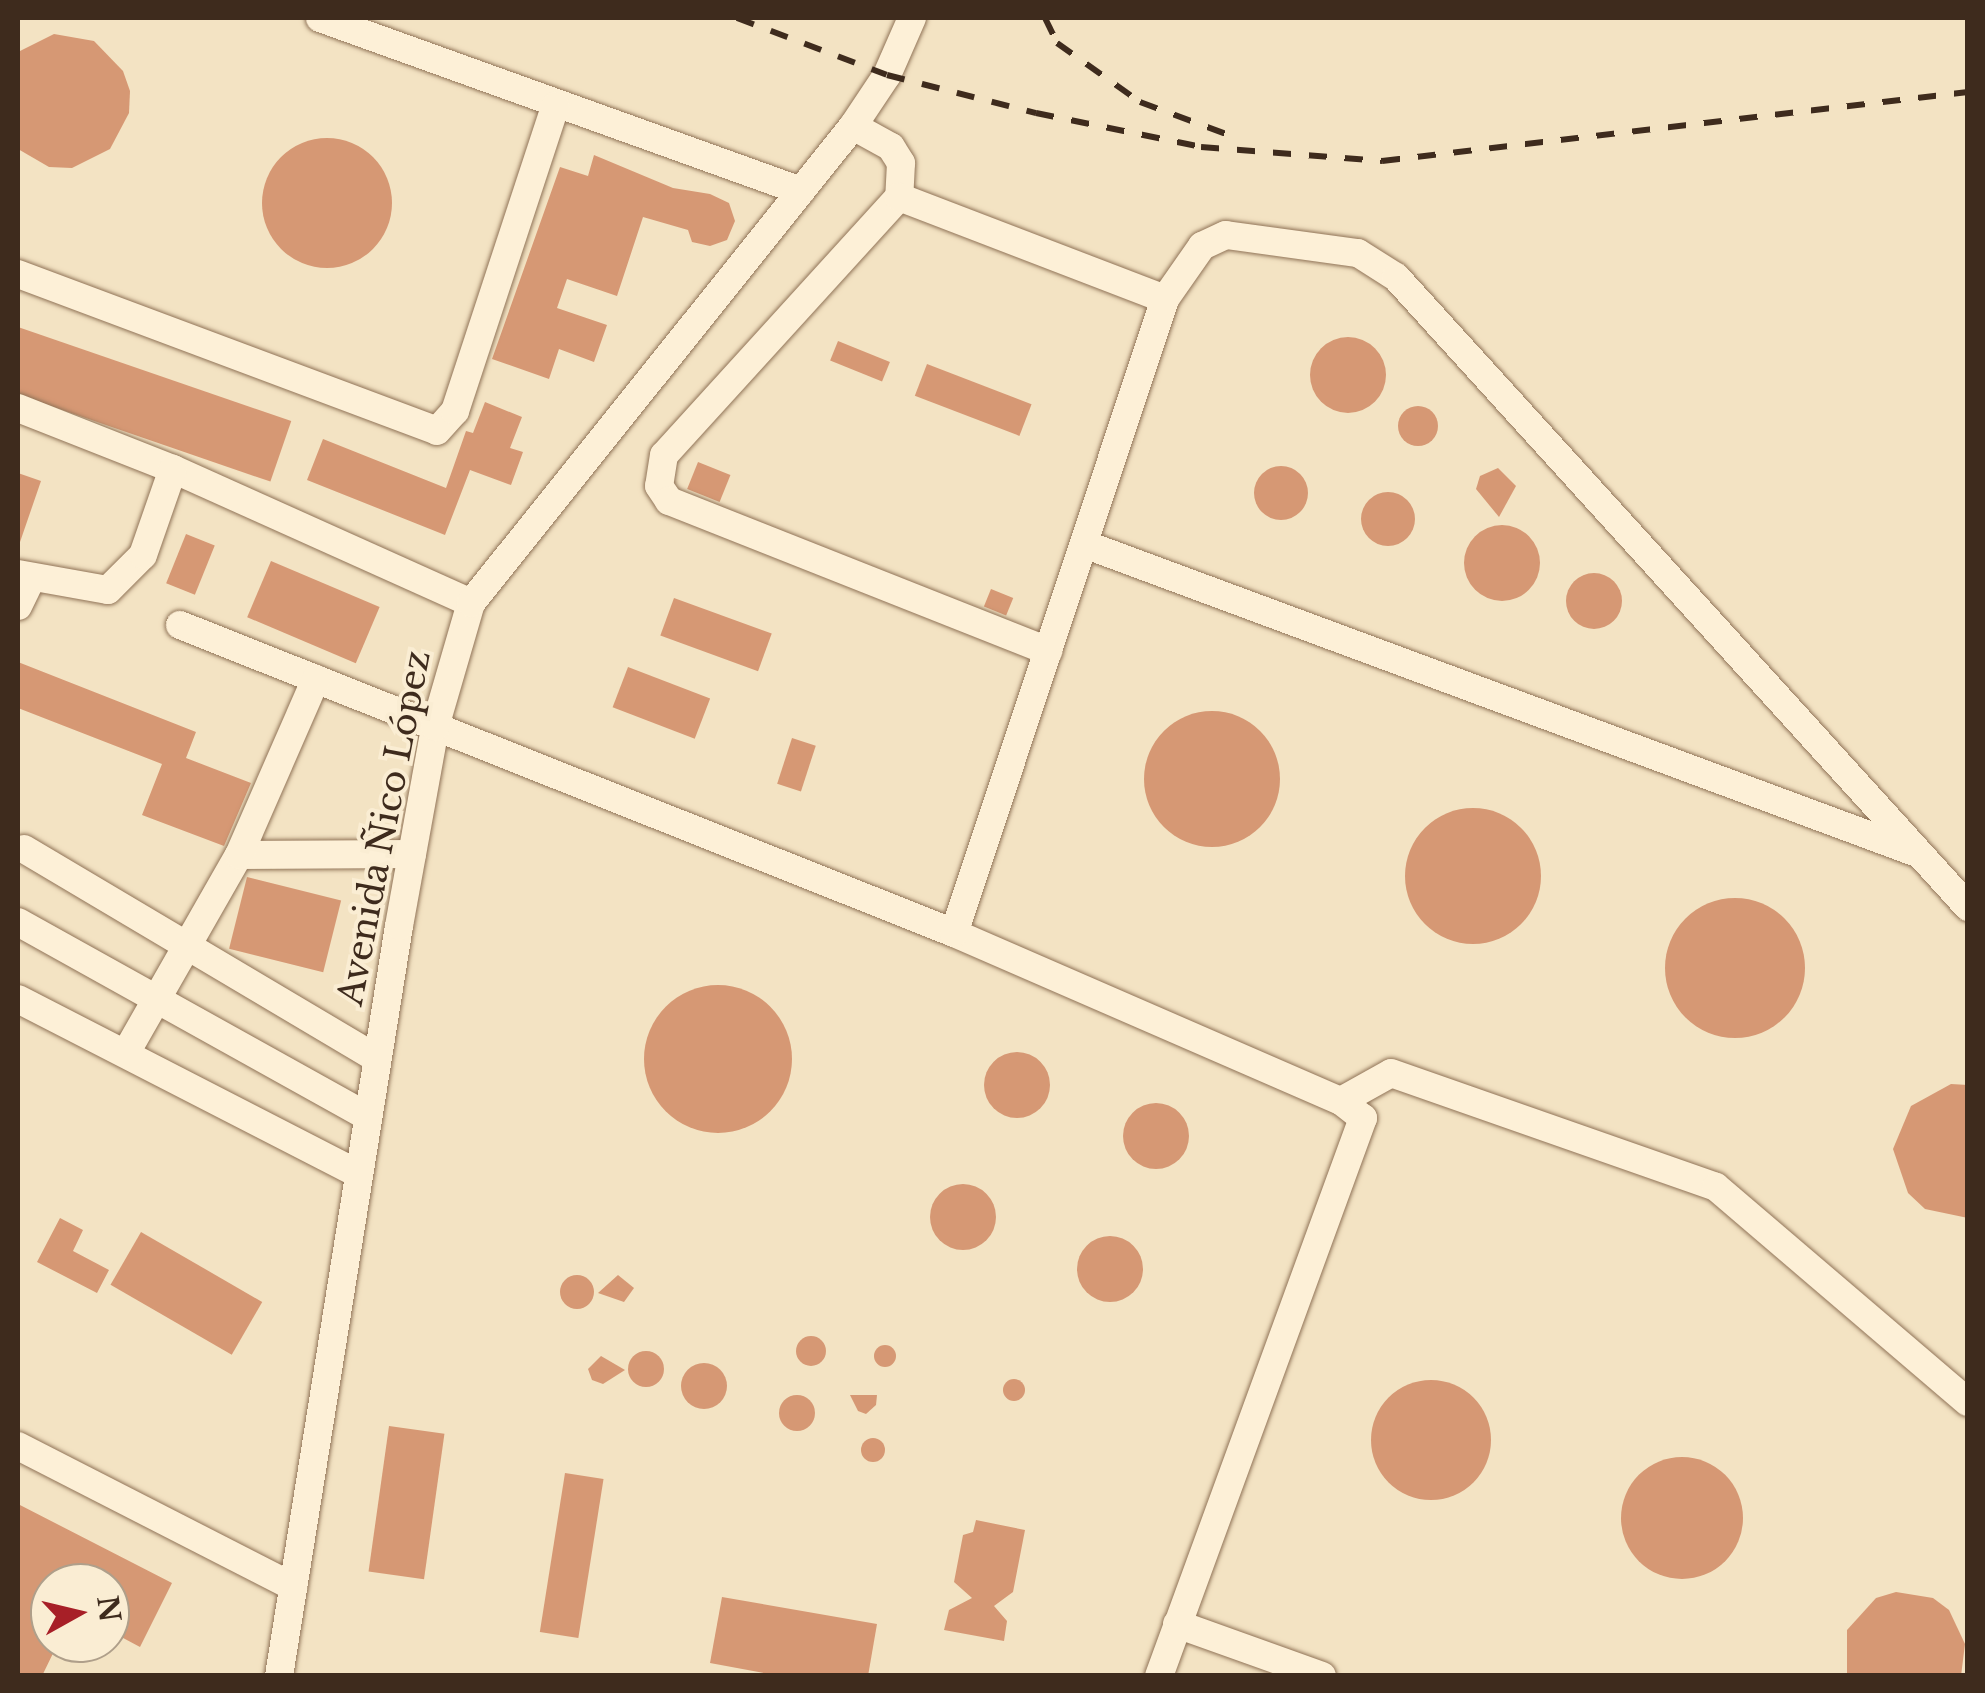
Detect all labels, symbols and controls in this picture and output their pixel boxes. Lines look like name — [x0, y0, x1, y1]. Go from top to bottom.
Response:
street label: Avenida Ñico López — [329, 647, 439, 1009]
north arrow — [30, 1563, 130, 1663]
text: N — [89, 1594, 127, 1624]

